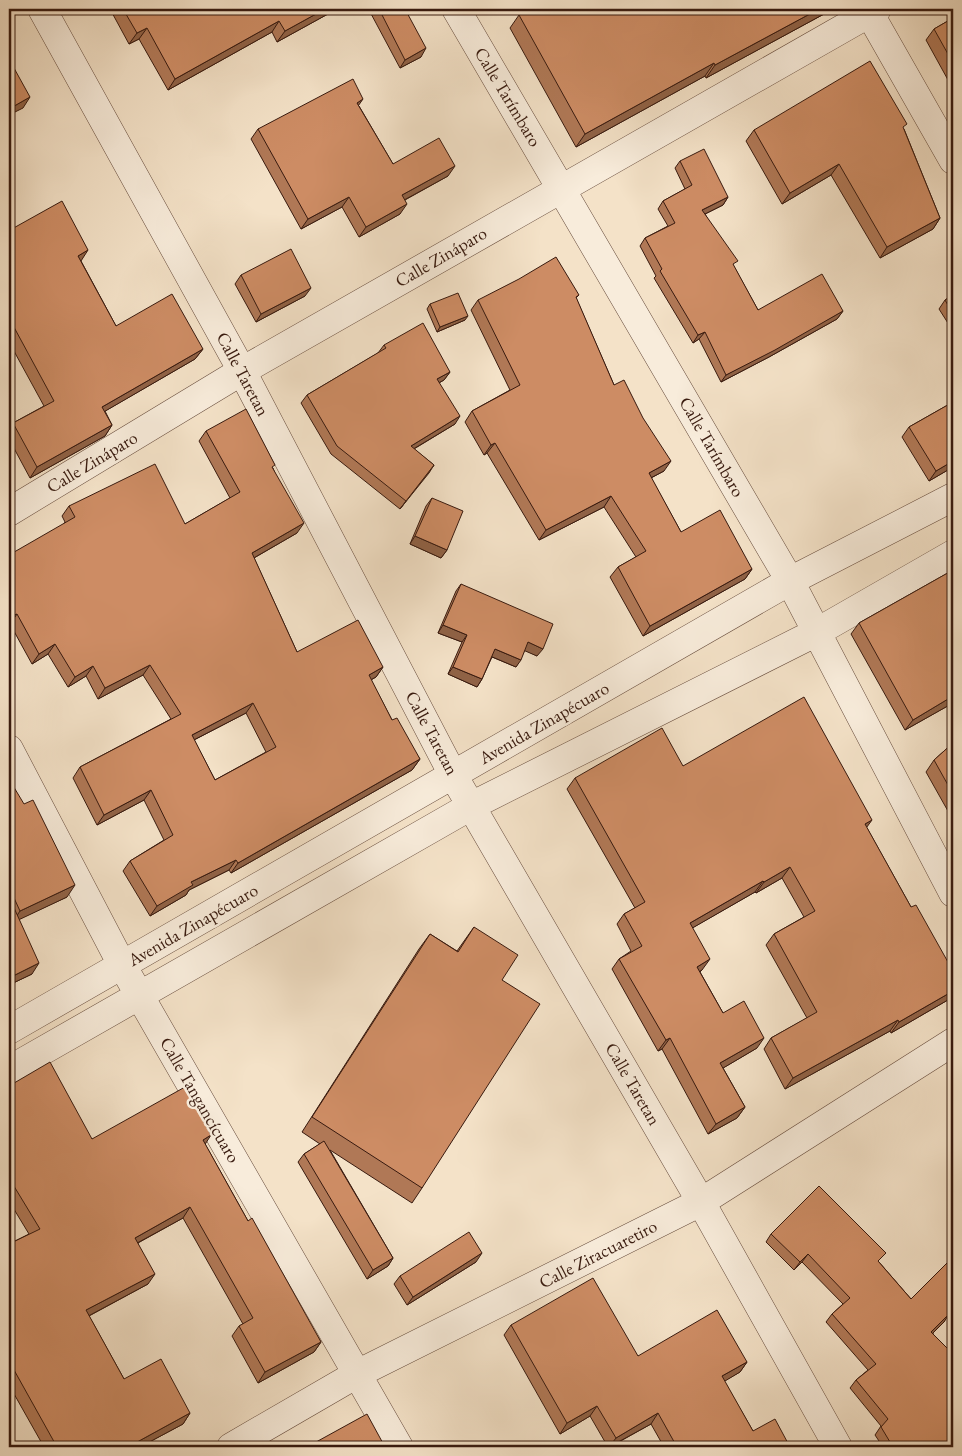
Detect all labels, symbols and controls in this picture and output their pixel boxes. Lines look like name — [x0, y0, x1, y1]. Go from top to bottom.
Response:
street label: Calle Tarímbaro — [470, 43, 547, 151]
street label: Calle Zináparo — [391, 221, 491, 292]
street label: Calle Taretan — [212, 328, 275, 420]
street label: Calle Tarímbaro — [674, 392, 750, 501]
street label: Calle Zináparo — [42, 425, 142, 498]
street label: Avenida Zinapécuaro — [474, 676, 613, 770]
street label: Calle Taretan — [401, 687, 464, 779]
street label: Avenida Zinapécuaro — [123, 878, 262, 972]
street label: Calle Tangancícuaro — [155, 1033, 246, 1167]
street label: Calle Taretan — [600, 1038, 667, 1130]
street label: Calle Ziracuaretiro — [535, 1214, 661, 1293]

